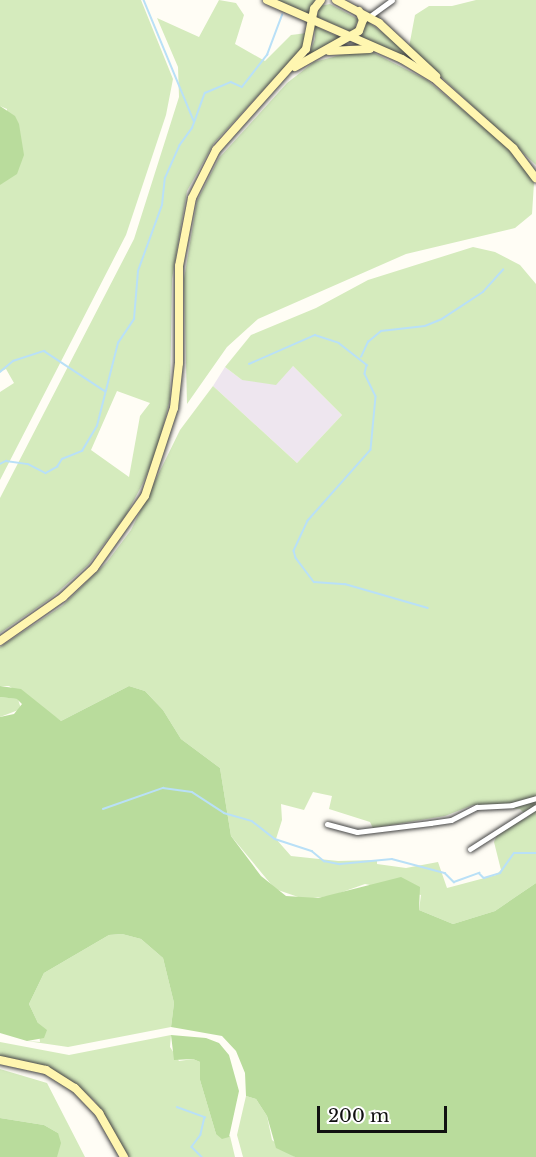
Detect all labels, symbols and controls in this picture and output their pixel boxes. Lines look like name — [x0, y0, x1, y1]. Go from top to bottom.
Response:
scale bar — [320, 1094, 450, 1132]
text: 200 m — [328, 1105, 389, 1127]

